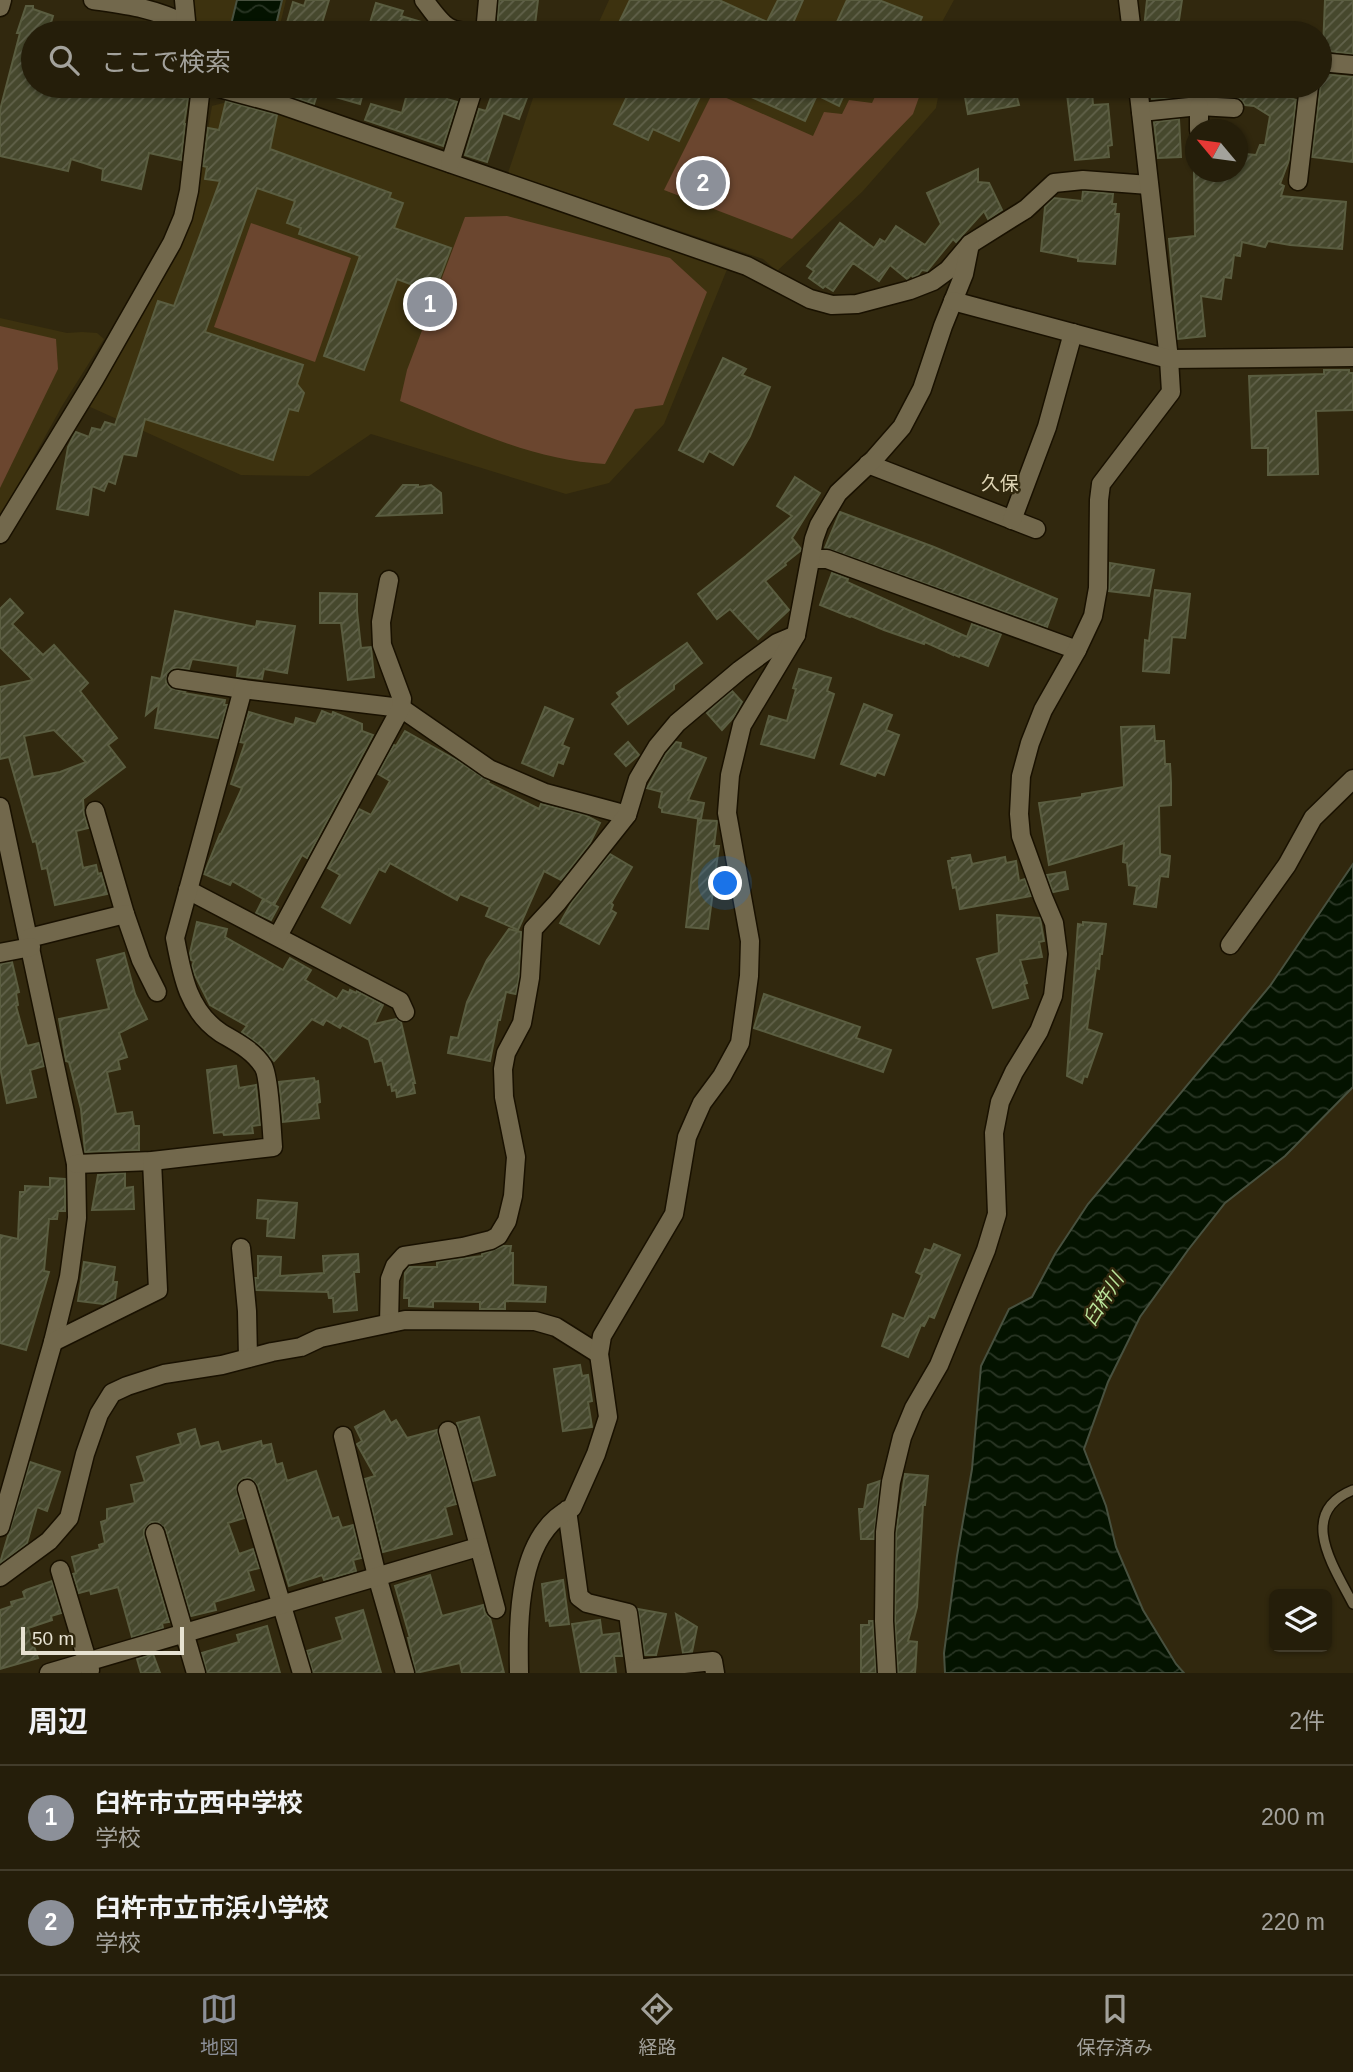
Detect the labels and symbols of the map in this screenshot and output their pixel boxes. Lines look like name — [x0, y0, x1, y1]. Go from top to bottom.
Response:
north arrow — [1185, 119, 1248, 182]
pin: 2 — [680, 157, 726, 209]
pin: 1 — [407, 278, 453, 330]
district label: 久保 — [981, 473, 1019, 494]
your location — [708, 866, 742, 900]
water label: 臼杵川 — [1079, 1268, 1128, 1329]
scale bar — [21, 1624, 184, 1656]

